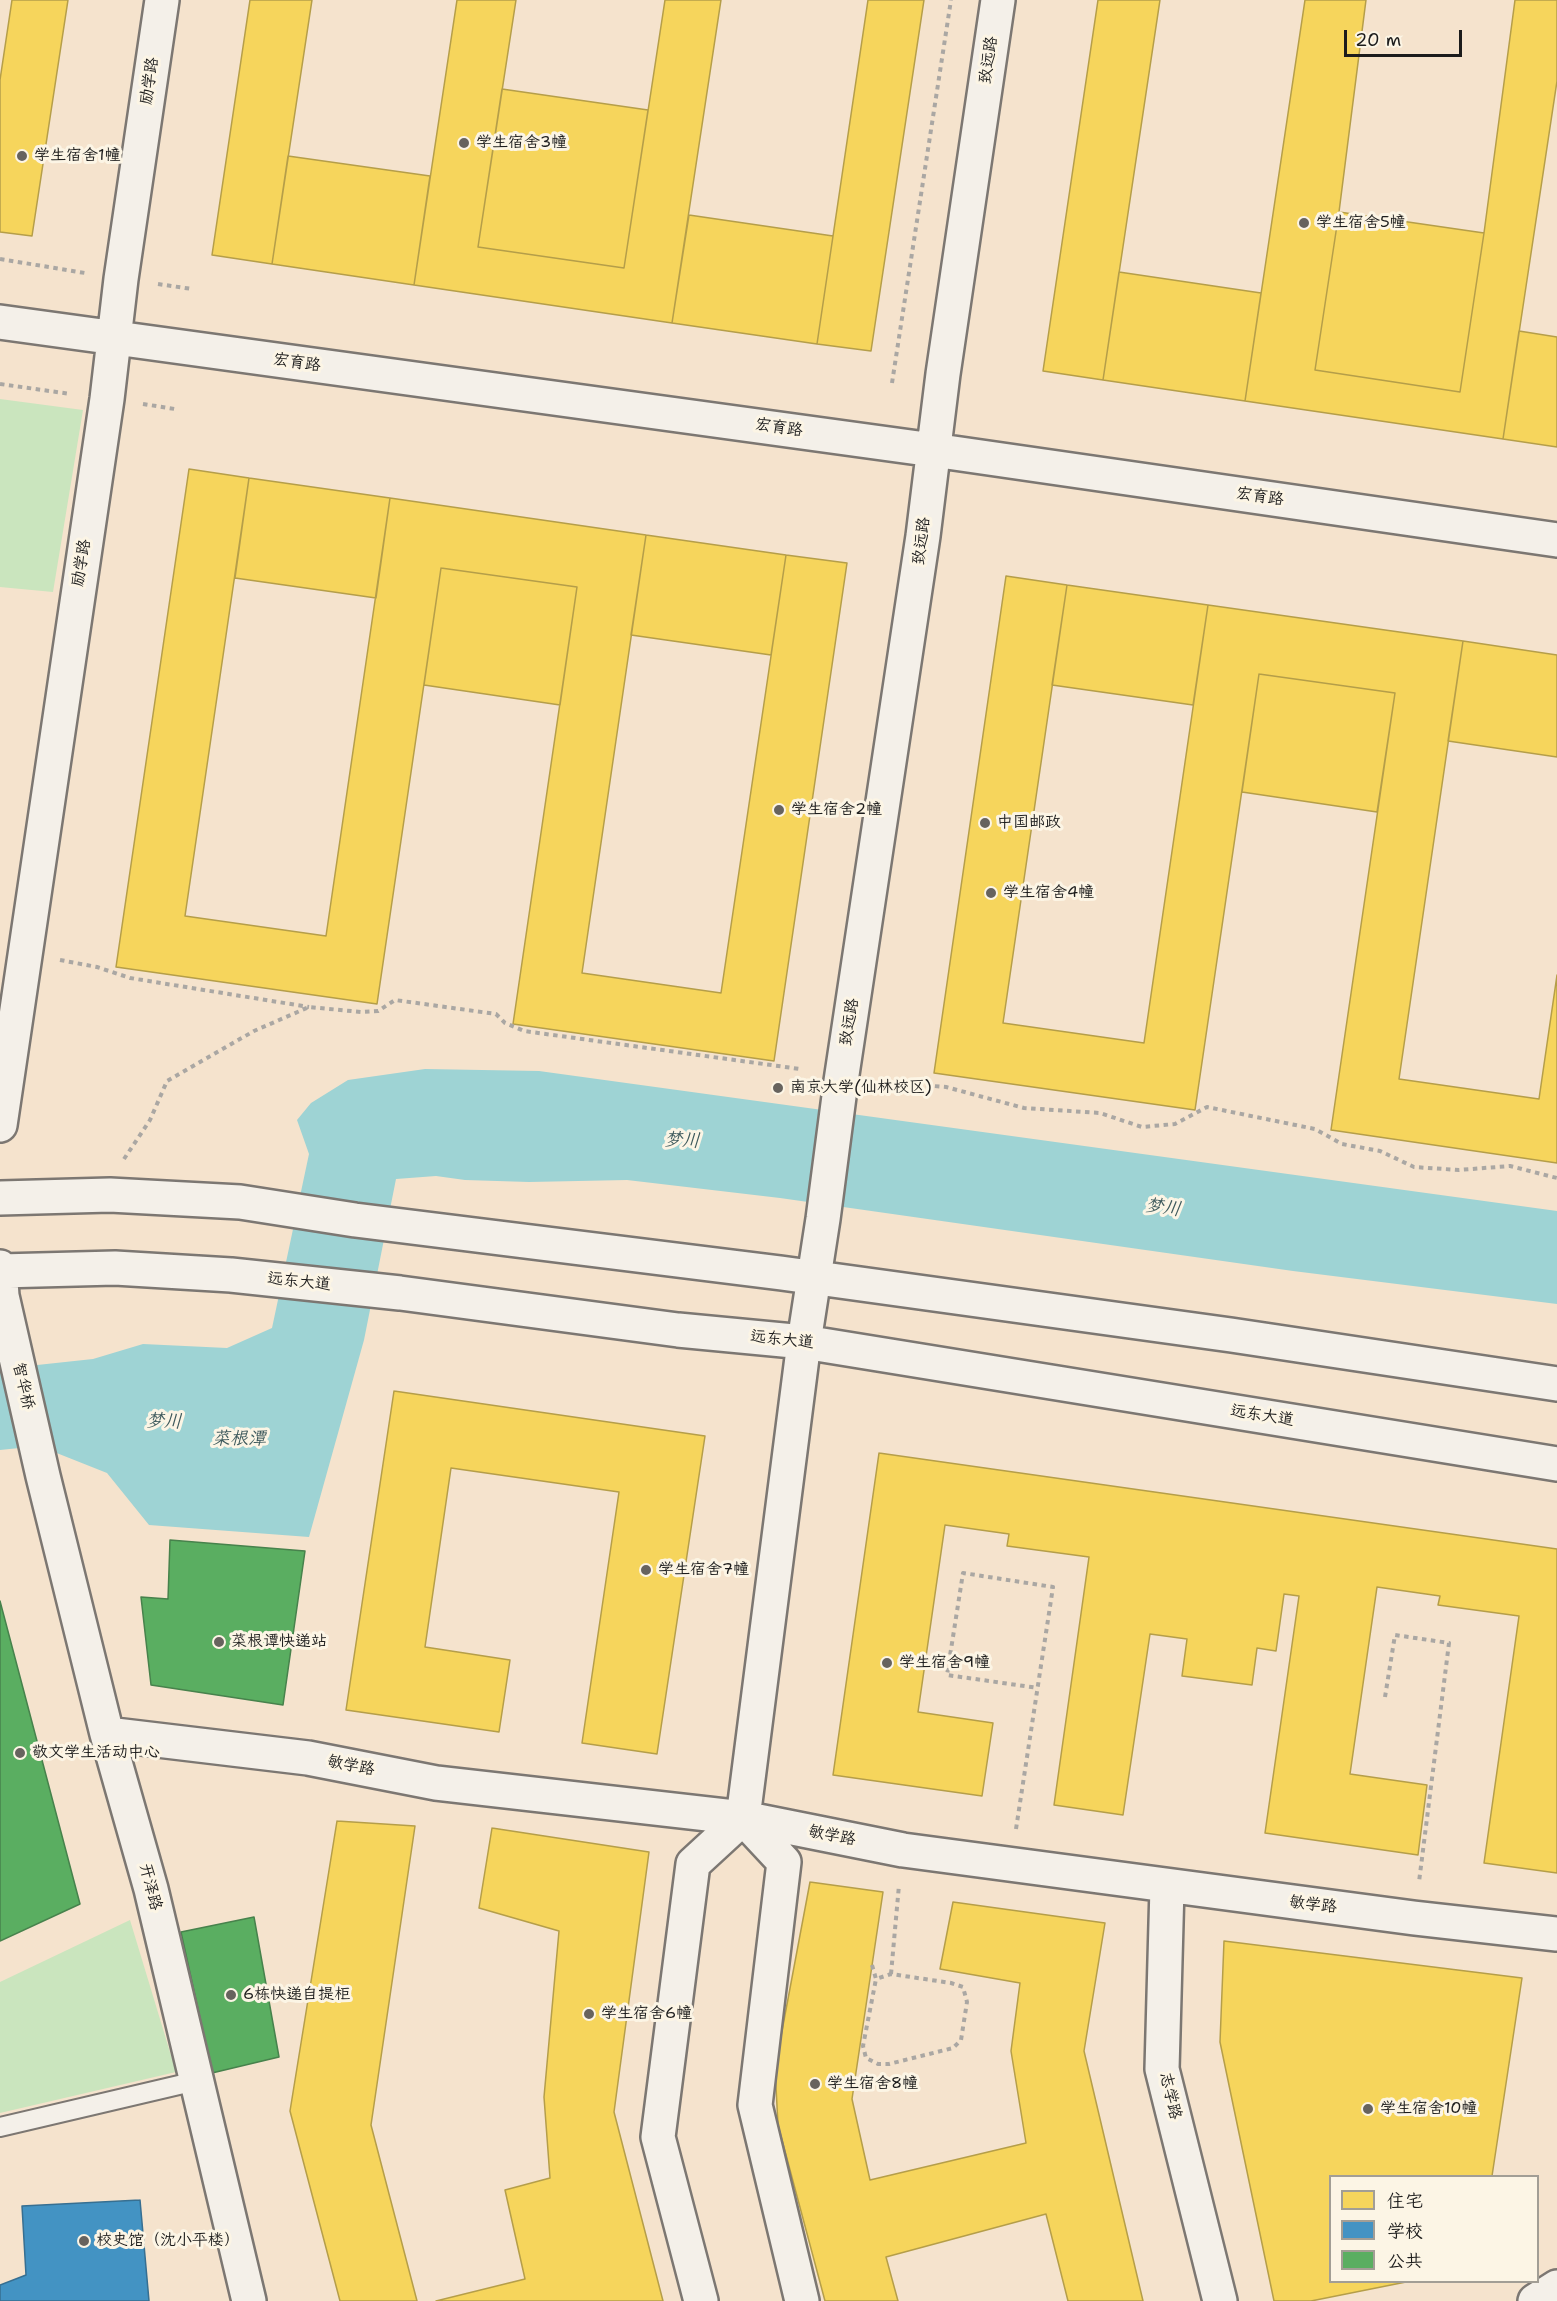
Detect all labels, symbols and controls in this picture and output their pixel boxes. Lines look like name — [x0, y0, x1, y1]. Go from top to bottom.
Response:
scale bar — [1347, 18, 1466, 56]
text: 20 m — [1355, 28, 1401, 52]
street label: 致远路 — [976, 35, 1002, 85]
street label: 励学路 — [137, 56, 163, 106]
place label: 学生宿舍3幢 — [476, 133, 567, 153]
marker: 学生宿舍3幢 — [457, 136, 471, 150]
place label: 学生宿舍1幢 — [34, 146, 121, 166]
marker: 学生宿舍1幢 — [15, 149, 29, 163]
place label: 学生宿舍5幢 — [1316, 213, 1406, 233]
marker: 学生宿舍5幢 — [1297, 216, 1311, 230]
street label: 宏育路 — [272, 350, 322, 376]
street label: 宏育路 — [754, 415, 804, 441]
street label: 宏育路 — [1235, 484, 1285, 510]
street label: 致远路 — [910, 516, 934, 566]
street label: 励学路 — [69, 538, 95, 588]
place label: 学生宿舍2幢 — [791, 800, 882, 820]
marker: 学生宿舍2幢 — [772, 803, 786, 817]
place label: 中国邮政 — [997, 813, 1061, 833]
marker: 中国邮政 — [978, 816, 992, 830]
place label: 学生宿舍4幢 — [1003, 883, 1094, 903]
marker: 学生宿舍4幢 — [984, 886, 998, 900]
street label: 致远路 — [837, 997, 863, 1047]
place label: 南京大学(仙林校区) — [790, 1078, 932, 1098]
marker: 南京大学(仙林校区) — [771, 1081, 785, 1095]
water label: 梦川 — [663, 1129, 701, 1153]
water label: 梦川 — [1144, 1195, 1182, 1221]
street label: 远东大道 — [266, 1269, 332, 1295]
street label: 远东大道 — [749, 1327, 815, 1353]
street label: 智华桥 — [8, 1360, 38, 1412]
street label: 远东大道 — [1229, 1402, 1295, 1430]
water label: 梦川 — [146, 1411, 182, 1433]
water label: 菜根潭 — [212, 1428, 266, 1450]
place label: 学生宿舍7幢 — [658, 1560, 749, 1580]
marker: 学生宿舍7幢 — [639, 1563, 653, 1577]
place label: 菜根谭快递站 — [231, 1632, 327, 1652]
marker: 菜根谭快递站 — [212, 1635, 226, 1649]
place label: 学生宿舍9幢 — [899, 1653, 990, 1673]
marker: 学生宿舍9幢 — [880, 1656, 894, 1670]
place label: 敬文学生活动中心 — [32, 1743, 160, 1763]
marker: 敬文学生活动中心 — [13, 1746, 27, 1760]
street label: 敏学路 — [326, 1752, 376, 1780]
street label: 敏学路 — [807, 1822, 857, 1850]
street label: 开泽路 — [135, 1861, 165, 1913]
street label: 敏学路 — [1288, 1893, 1338, 1917]
place label: 6栋快递自提柜 — [243, 1985, 350, 2005]
marker: 6栋快递自提柜 — [224, 1988, 238, 2002]
place label: 学生宿舍6幢 — [601, 2004, 692, 2024]
marker: 学生宿舍6幢 — [582, 2007, 596, 2021]
street label: 志学路 — [1155, 2070, 1185, 2122]
place label: 学生宿舍8幢 — [827, 2074, 918, 2094]
marker: 学生宿舍8幢 — [808, 2077, 822, 2091]
place label: 学生宿舍10幢 — [1380, 2099, 1477, 2119]
marker: 学生宿舍10幢 — [1361, 2102, 1375, 2116]
legend — [1329, 2175, 1539, 2283]
text: 住宅 — [1387, 2189, 1423, 2213]
text: 学校 — [1387, 2219, 1423, 2243]
place label: 校史馆（沈小平楼） — [96, 2231, 240, 2251]
marker: 校史馆（沈小平楼） — [77, 2234, 91, 2248]
text: 公共 — [1387, 2249, 1423, 2273]

